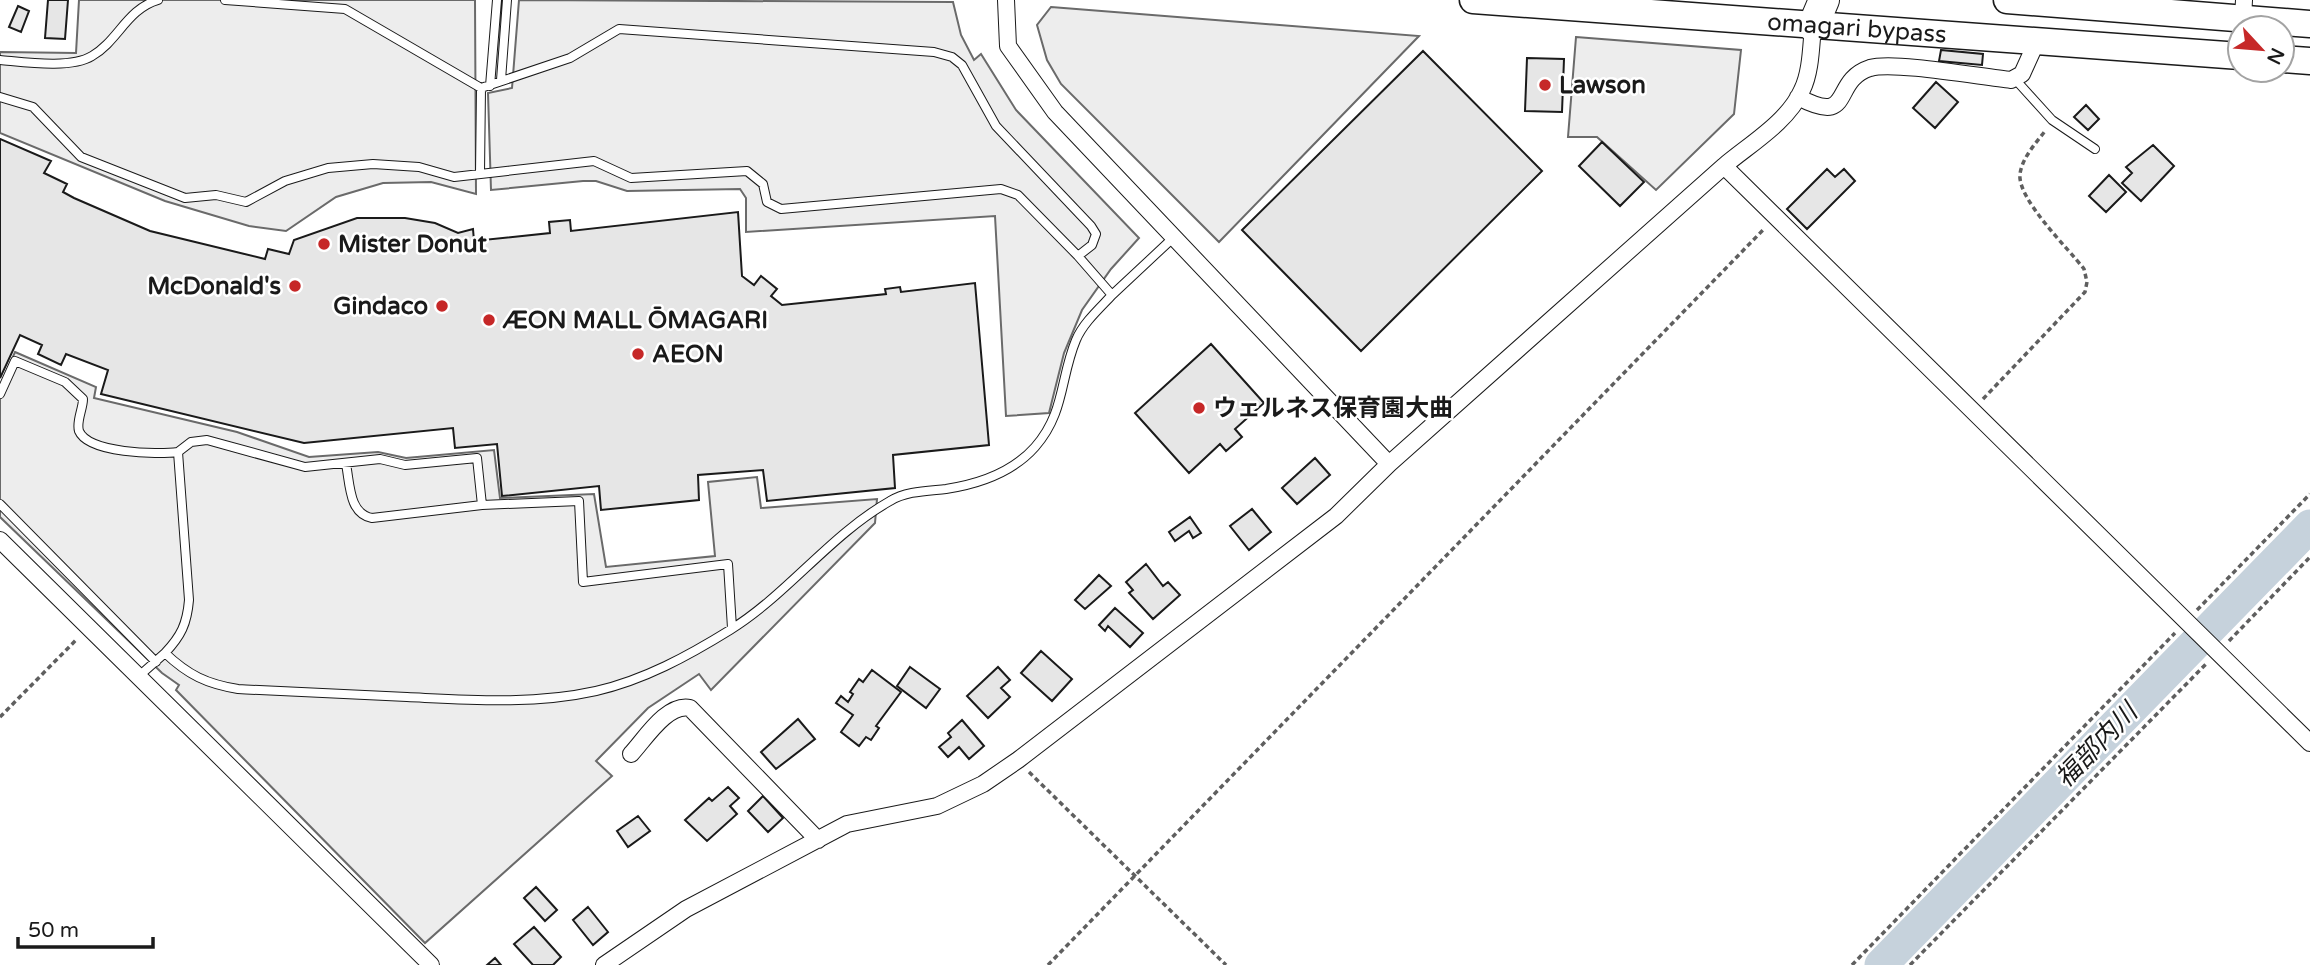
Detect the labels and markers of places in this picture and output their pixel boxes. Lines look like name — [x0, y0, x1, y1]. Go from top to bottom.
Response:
place label: Lawson — [1559, 71, 1646, 100]
marker: Lawson — [1537, 77, 1553, 93]
place label: Mister Donut — [338, 230, 488, 259]
marker: Mister Donut — [316, 236, 332, 252]
place label: McDonald's — [147, 272, 281, 301]
marker: McDonald's — [287, 278, 303, 294]
place label: Gindaco — [333, 292, 428, 321]
marker: Gindaco — [434, 298, 450, 314]
place label: ÆON MALL ŌMAGARI — [502, 306, 768, 335]
marker: ÆON MALL ŌMAGARI — [481, 312, 497, 328]
place label: AEON — [652, 340, 724, 369]
marker: AEON — [630, 346, 646, 362]
place label: ウェルネス保育園大曲 — [1213, 394, 1453, 423]
marker: ウェルネス保育園大曲 — [1191, 400, 1207, 416]

